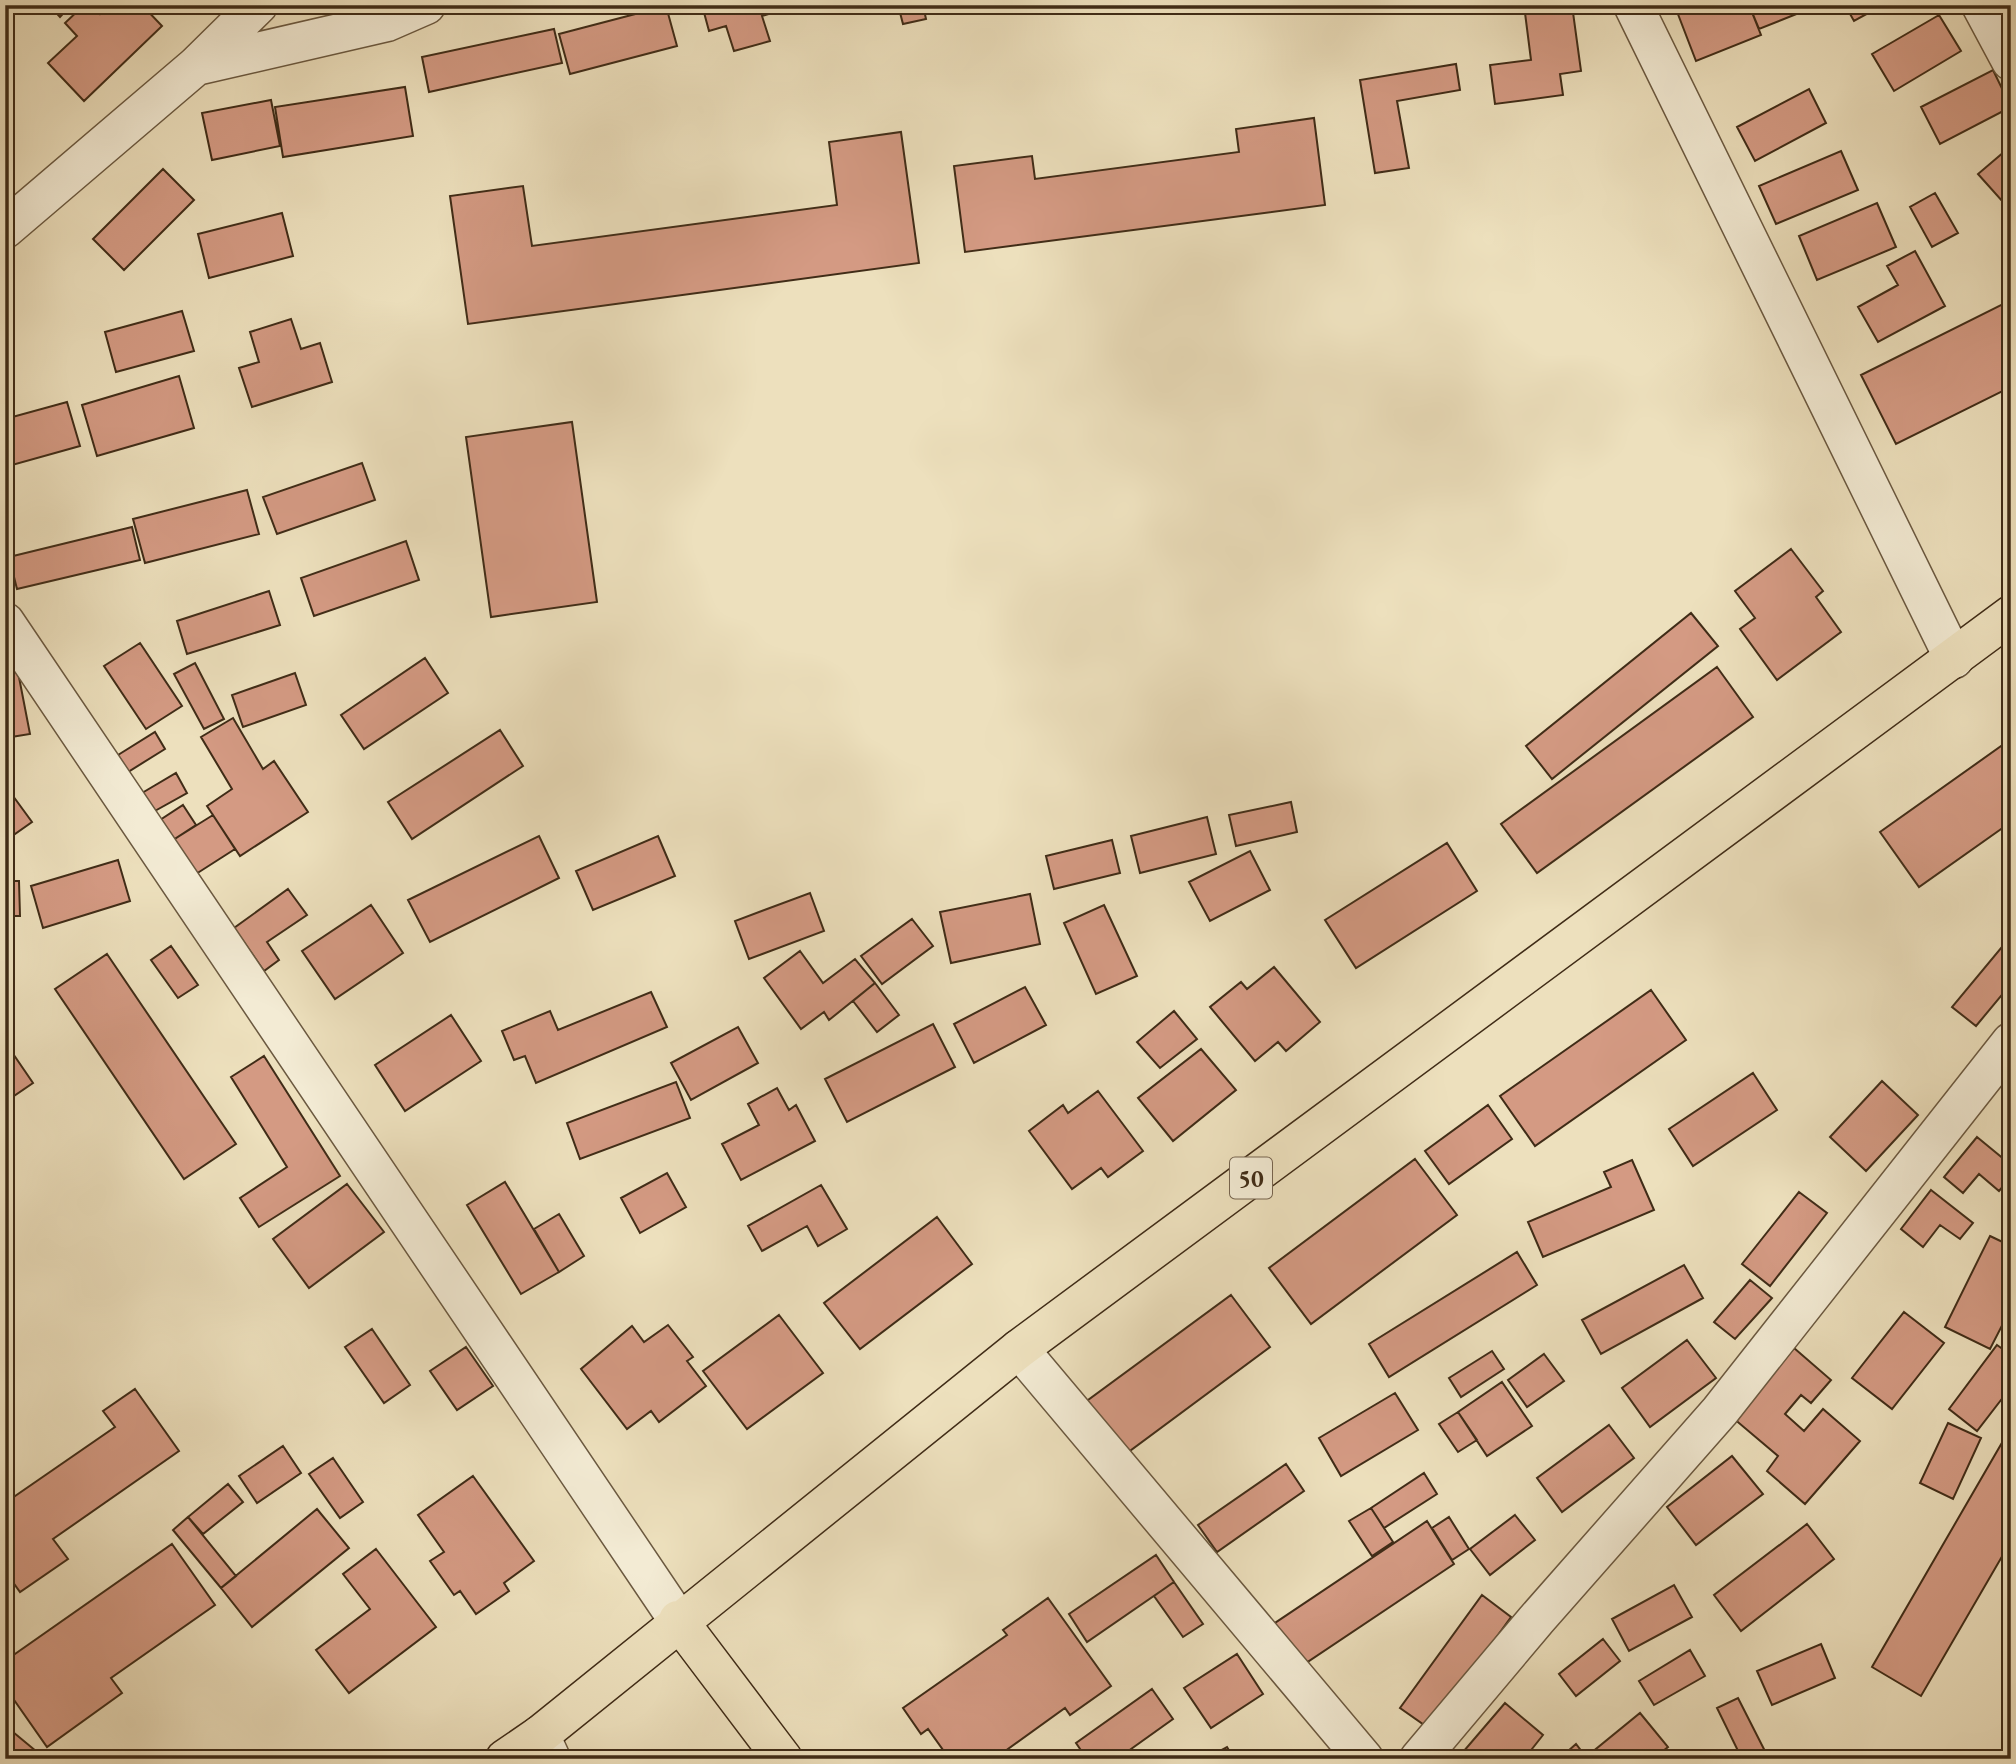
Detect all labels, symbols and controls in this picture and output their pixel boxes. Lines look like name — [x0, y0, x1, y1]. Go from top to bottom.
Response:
road number: 50 — [1230, 1158, 1272, 1198]

